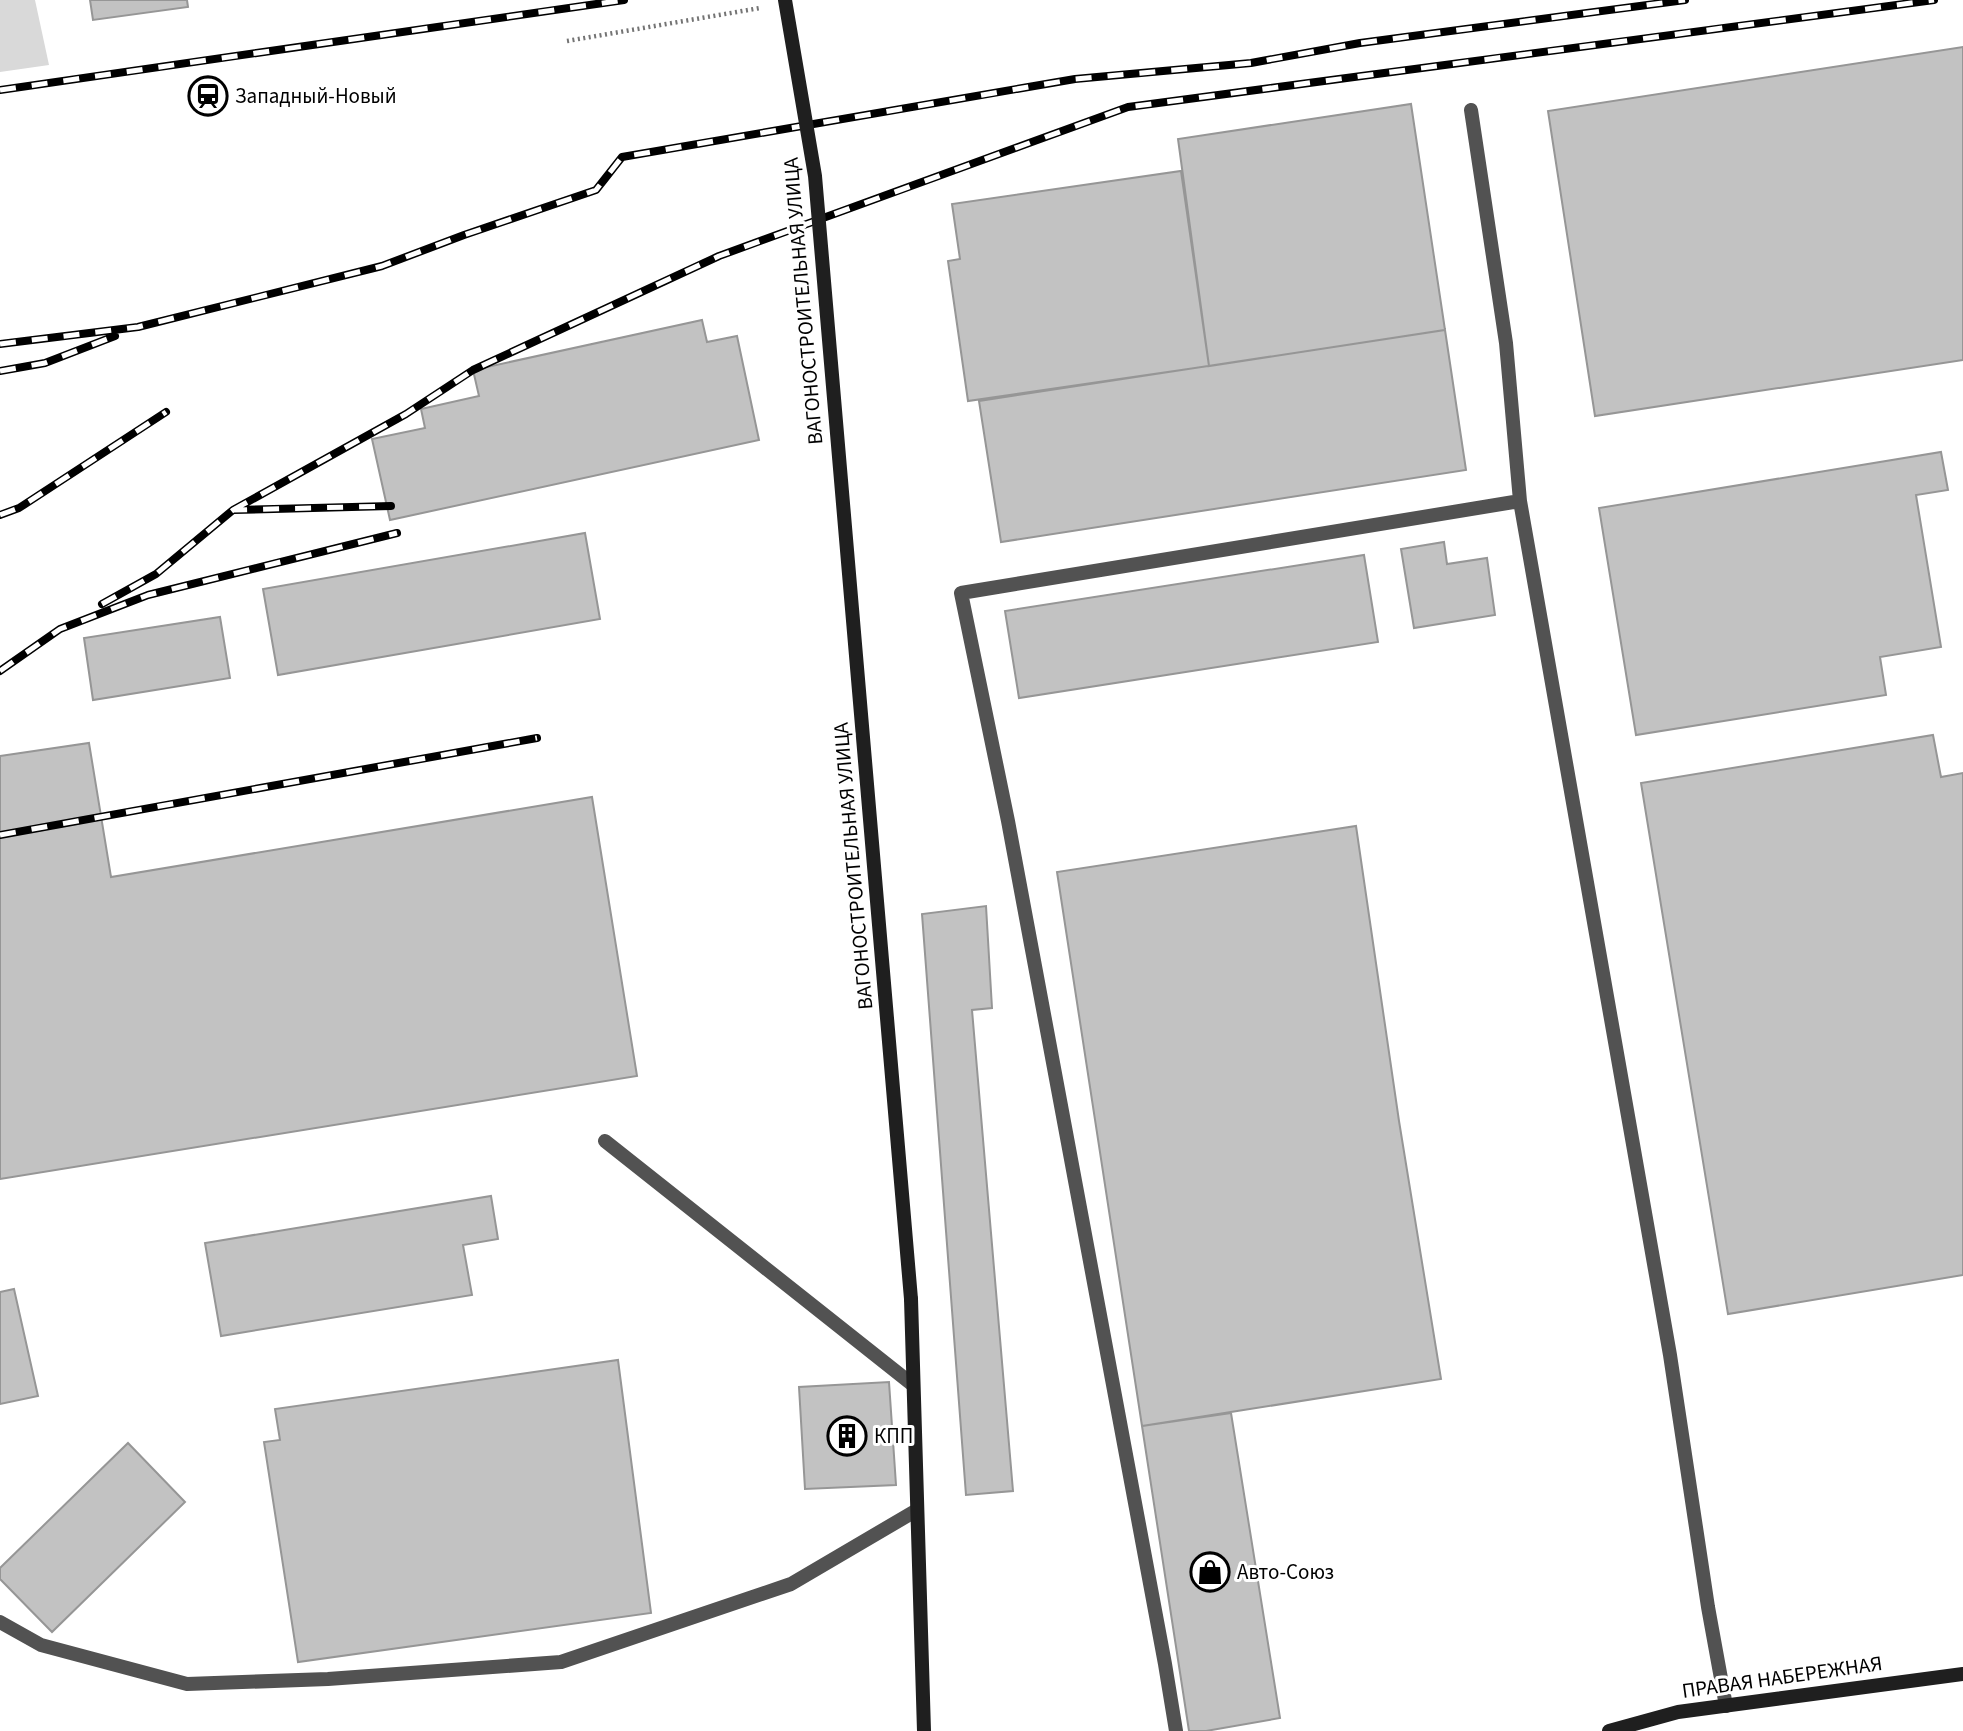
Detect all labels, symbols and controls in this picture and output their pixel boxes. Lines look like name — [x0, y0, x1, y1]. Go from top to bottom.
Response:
station icon: Западный-Новый — [187, 75, 229, 117]
place label: Западный-Новый — [235, 81, 397, 111]
street label: ВАГОНОСТРОИТЕЛЬНАЯ УЛИЦА — [775, 156, 831, 446]
street label: ВАГОНОСТРОИТЕЛЬНАЯ УЛИЦА — [825, 721, 881, 1011]
building icon: КПП — [826, 1415, 868, 1457]
place label: КПП — [874, 1421, 913, 1451]
shop icon: Авто-Союз — [1189, 1551, 1231, 1593]
place label: Авто-Союз — [1237, 1557, 1334, 1587]
street label: ПРАВАЯ НАБЕРЕЖНАЯ — [1680, 1648, 1884, 1706]

